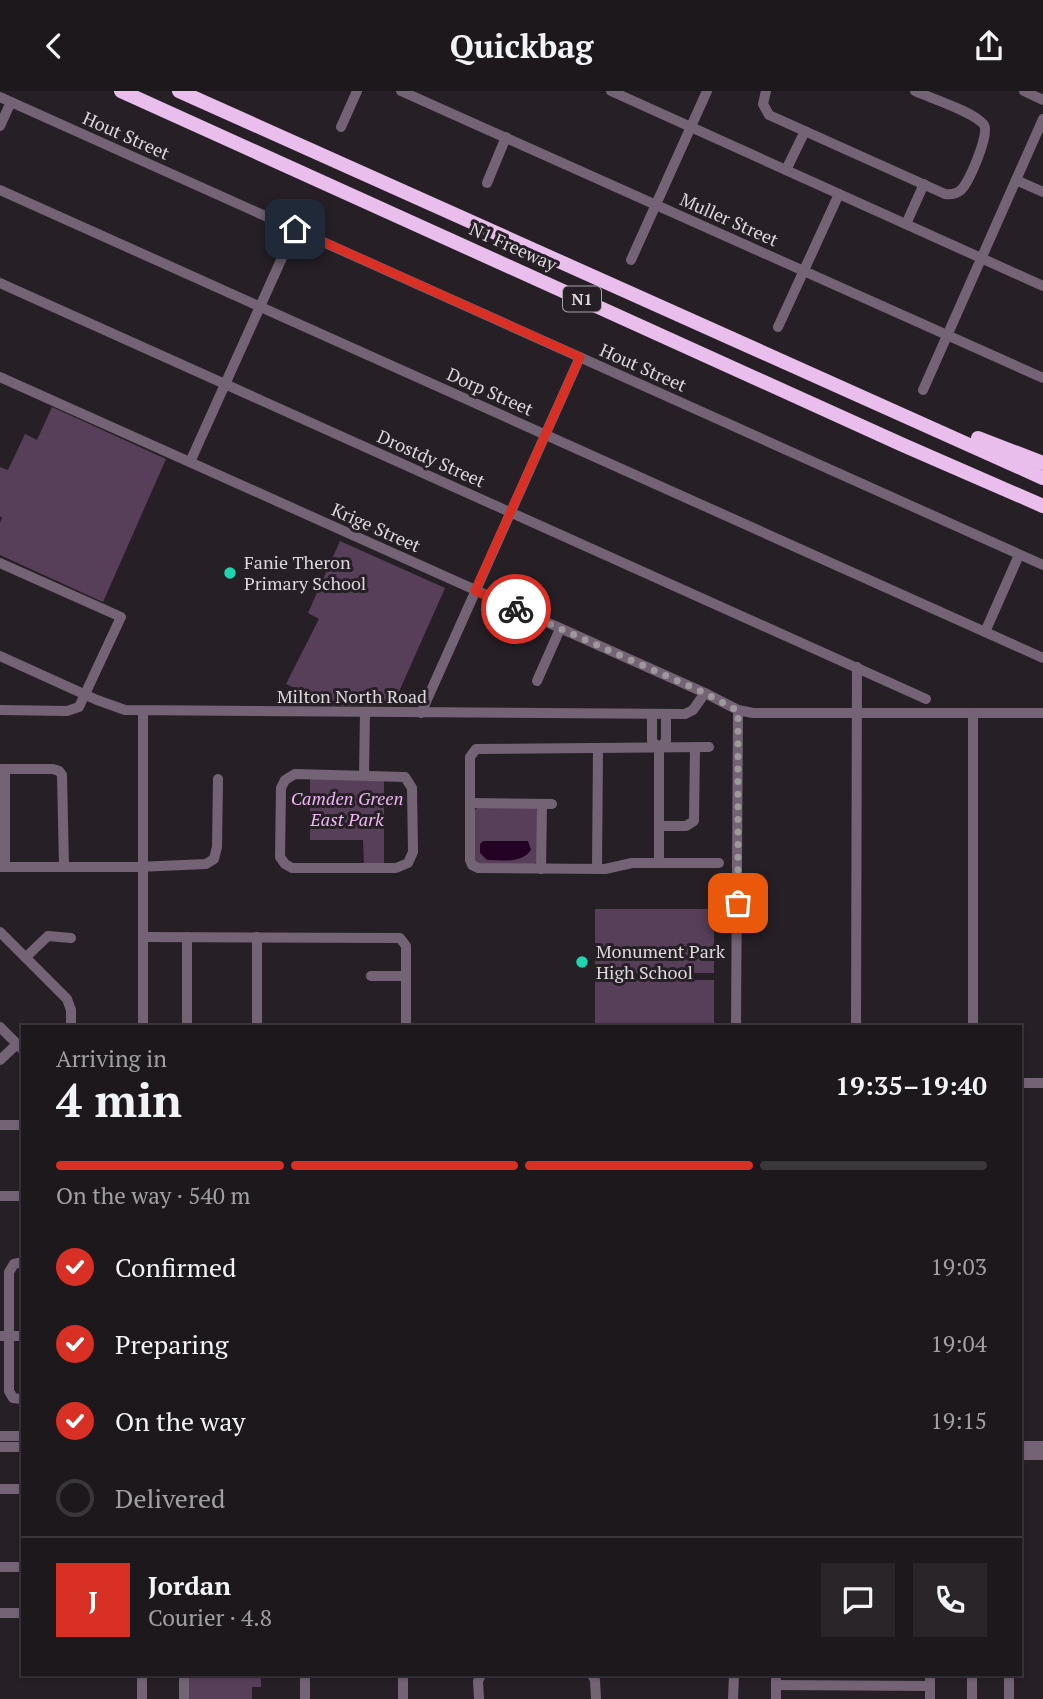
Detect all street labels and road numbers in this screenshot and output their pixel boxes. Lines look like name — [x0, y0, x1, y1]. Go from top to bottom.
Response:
street label: Hout Street — [79, 105, 174, 165]
street label: Muller Street — [677, 187, 783, 252]
street label: N1 Freeway — [466, 216, 562, 276]
road number: N1 — [563, 287, 601, 311]
street label: Hout Street — [596, 337, 691, 397]
street label: Dorp Street — [443, 361, 538, 421]
street label: Drostdy Street — [374, 424, 489, 493]
street label: Krige Street — [328, 497, 425, 557]
street label: Milton North Road — [277, 684, 427, 708]

